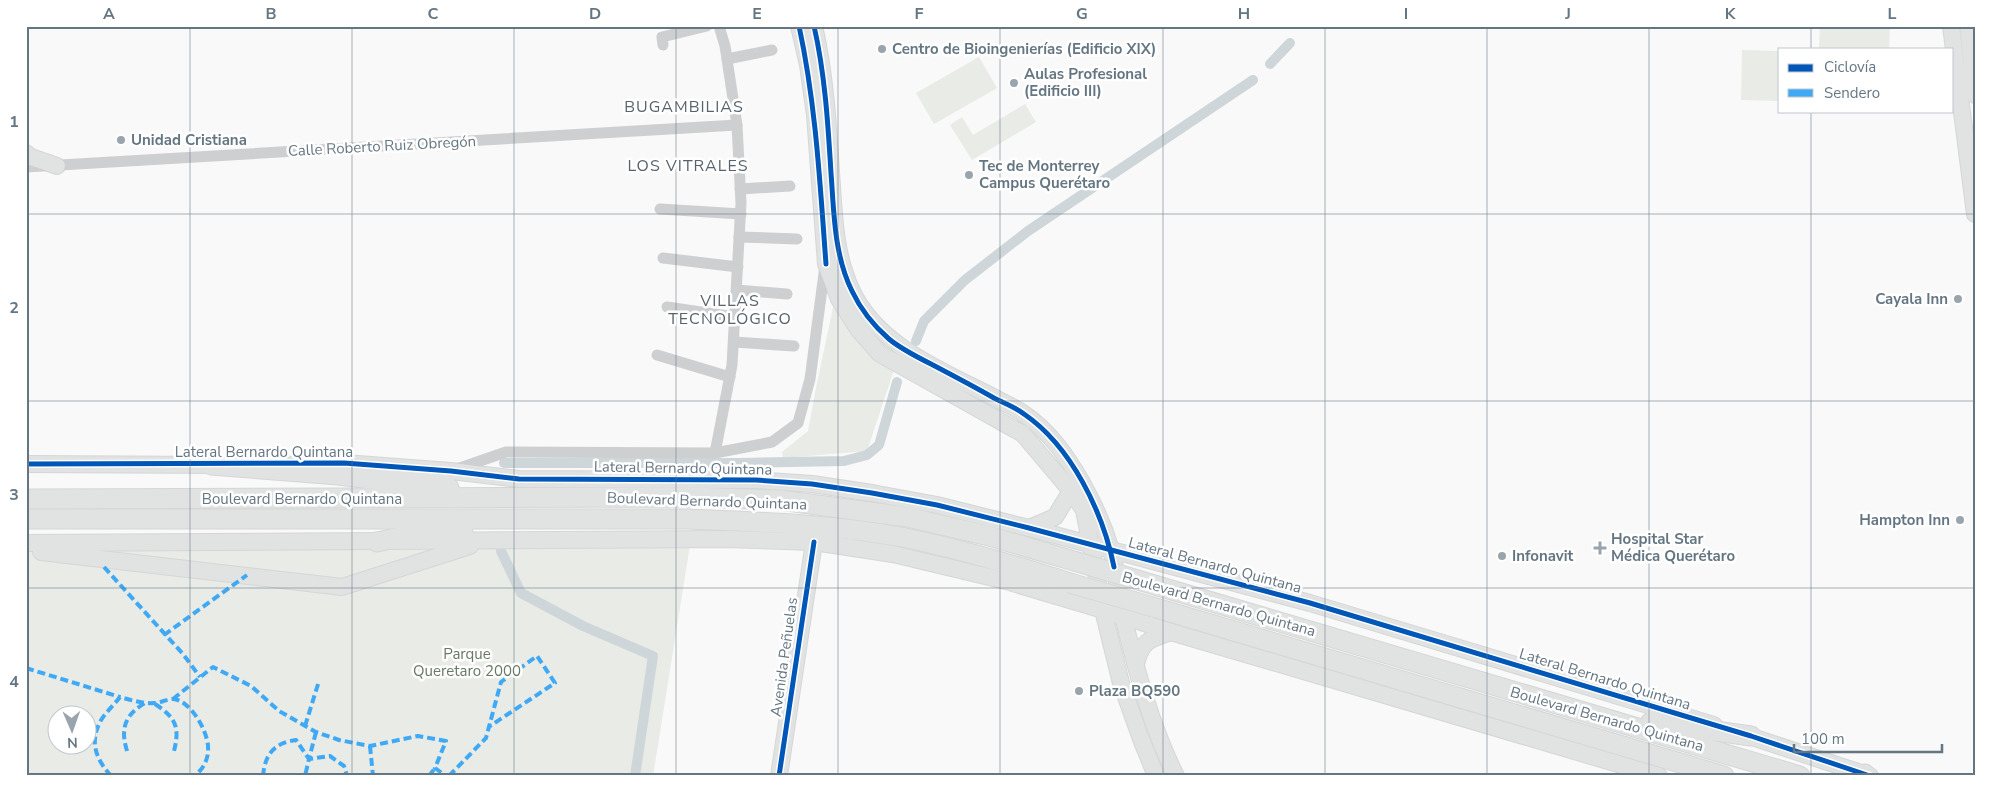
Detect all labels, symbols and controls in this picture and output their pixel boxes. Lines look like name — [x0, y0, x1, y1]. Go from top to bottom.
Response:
text: A — [103, 3, 115, 25]
text: B — [265, 3, 277, 25]
text: C — [428, 3, 439, 25]
text: D — [589, 3, 601, 25]
text: E — [752, 3, 762, 25]
text: F — [915, 3, 924, 25]
text: G — [1076, 3, 1088, 25]
text: H — [1238, 3, 1250, 25]
text: I — [1404, 3, 1408, 25]
text: J — [1564, 3, 1571, 25]
text: K — [1725, 3, 1737, 25]
text: L — [1888, 3, 1897, 25]
place label: Centro de Bioingenierías (Edificio XIX) — [892, 39, 1156, 59]
marker: Centro de Bioingenierías (Edificio XIX) — [876, 43, 888, 55]
legend — [1778, 48, 1954, 112]
text: Ciclovía — [1824, 57, 1876, 77]
place label: Aulas Profesional (Edificio III) — [1024, 64, 1147, 101]
marker: Aulas Profesional (Edificio III) — [1008, 77, 1020, 89]
text: Sendero — [1824, 83, 1880, 103]
district label: BUGAMBILIAS — [624, 96, 744, 118]
text: 1 — [9, 111, 19, 133]
place label: Unidad Cristiana — [131, 130, 247, 150]
street label: Calle Roberto Ruiz Obregón — [287, 131, 477, 161]
marker: Unidad Cristiana — [115, 134, 127, 146]
district label: LOS VITRALES — [628, 155, 748, 177]
place label: Tec de Monterrey Campus Querétaro — [979, 156, 1111, 193]
marker: Tec de Monterrey Campus Querétaro — [963, 169, 975, 181]
place label: Cayala Inn — [1875, 289, 1948, 309]
district label: VILLAS TECNOLÓGICO — [668, 290, 792, 330]
marker: Cayala Inn — [1952, 293, 1964, 305]
text: 2 — [9, 297, 19, 319]
street label: Lateral Bernardo Quintana — [175, 442, 353, 462]
street label: Lateral Bernardo Quintana — [594, 456, 772, 480]
text: 3 — [9, 484, 19, 506]
street label: Boulevard Bernardo Quintana — [607, 488, 807, 514]
street label: Boulevard Bernardo Quintana — [202, 489, 402, 509]
place label: Hampton Inn — [1859, 510, 1950, 530]
marker: Hampton Inn — [1954, 514, 1966, 526]
place label: Hospital Star Médica Querétaro — [1611, 529, 1735, 566]
street label: Lateral Bernardo Quintana — [1126, 532, 1304, 598]
marker: Hospital Star Médica Querétaro — [1593, 541, 1607, 555]
place label: Infonavit — [1512, 546, 1574, 566]
marker: Infonavit — [1496, 550, 1508, 562]
street label: Boulevard Bernardo Quintana — [1120, 567, 1318, 641]
street label: Avenida Peñuelas — [766, 596, 802, 718]
street label: Lateral Bernardo Quintana — [1517, 643, 1693, 715]
park label: Parque Queretaro 2000 — [413, 644, 521, 681]
text: 4 — [9, 671, 19, 693]
place label: Plaza BQ590 — [1089, 681, 1180, 701]
street label: Boulevard Bernardo Quintana — [1508, 682, 1706, 756]
marker: Plaza BQ590 — [1073, 685, 1085, 697]
north arrow — [48, 704, 98, 754]
scale bar — [1794, 722, 1941, 754]
text: 100 m — [1801, 729, 1845, 749]
text: N — [67, 733, 78, 752]

